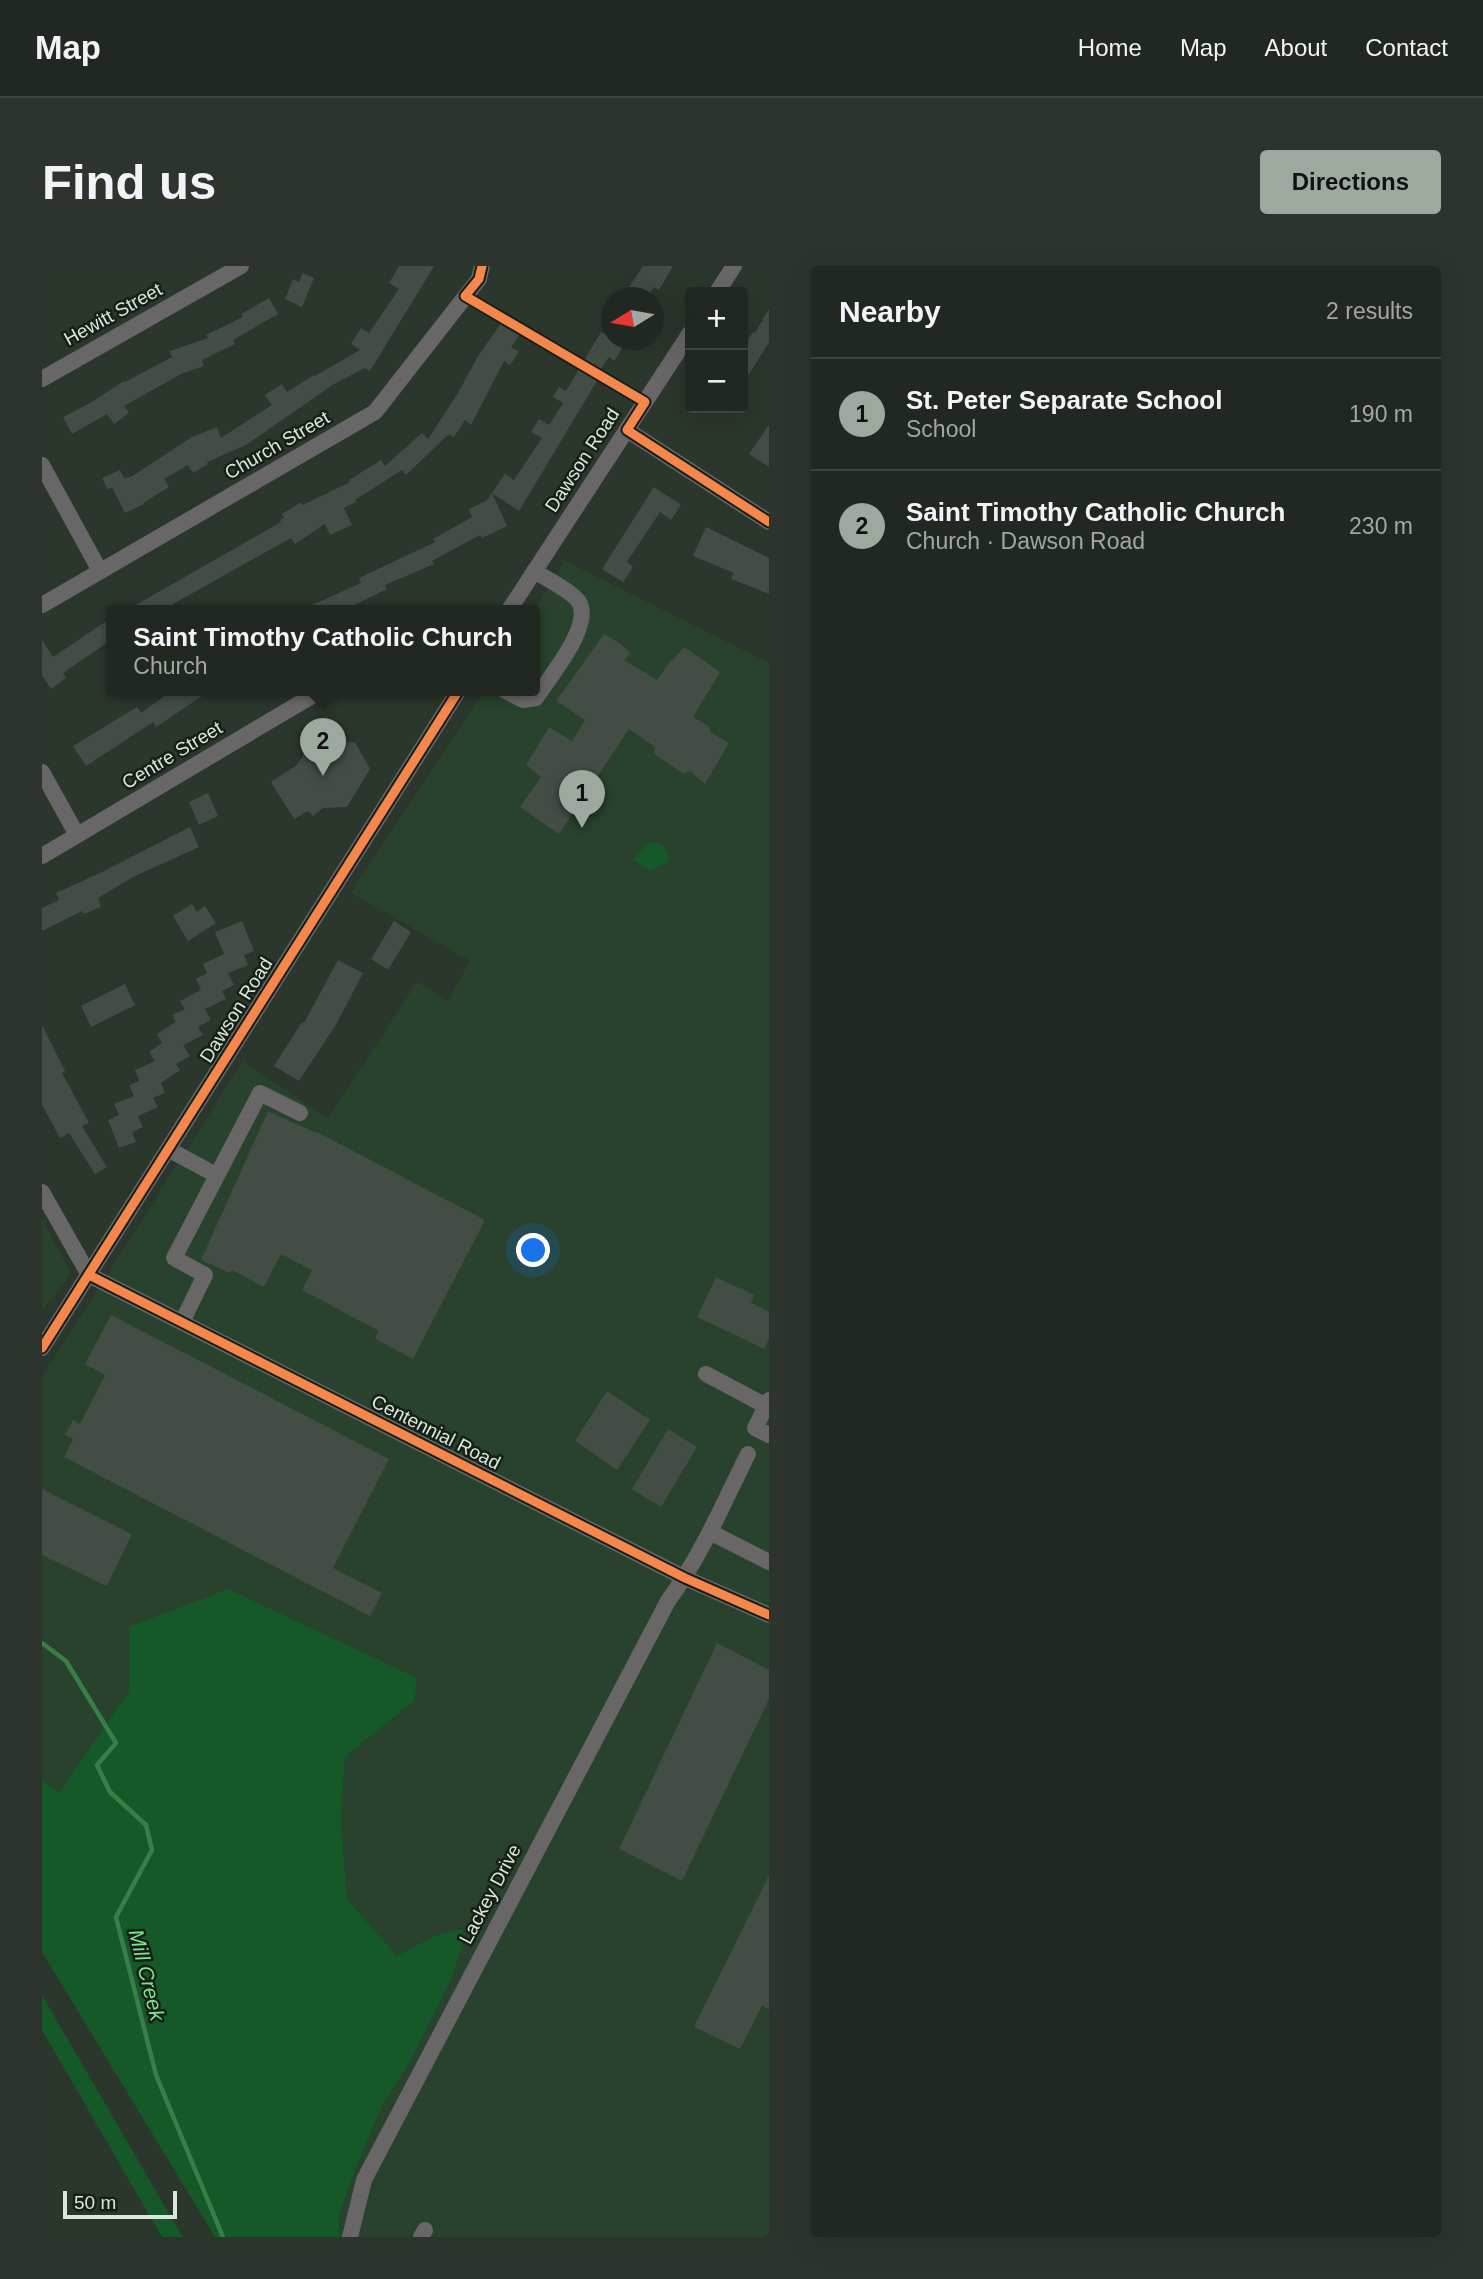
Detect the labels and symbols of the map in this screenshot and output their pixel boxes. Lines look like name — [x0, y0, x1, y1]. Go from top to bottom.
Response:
street label: Hewitt Street — [60, 278, 166, 350]
north arrow — [601, 287, 664, 350]
street label: Dawson Road — [541, 404, 623, 516]
street label: Church Street — [221, 406, 334, 483]
street label: Centre Street — [118, 717, 226, 793]
pin: 2 — [300, 718, 346, 776]
pin: 1 — [559, 770, 605, 828]
street label: Dawson Road — [195, 954, 277, 1066]
your location — [516, 1233, 550, 1267]
street label: Centennial Road — [368, 1391, 504, 1473]
street label: Lackey Drive — [455, 1841, 525, 1947]
water label: Mill Creek — [125, 1927, 170, 2025]
scale bar — [63, 2188, 177, 2220]

